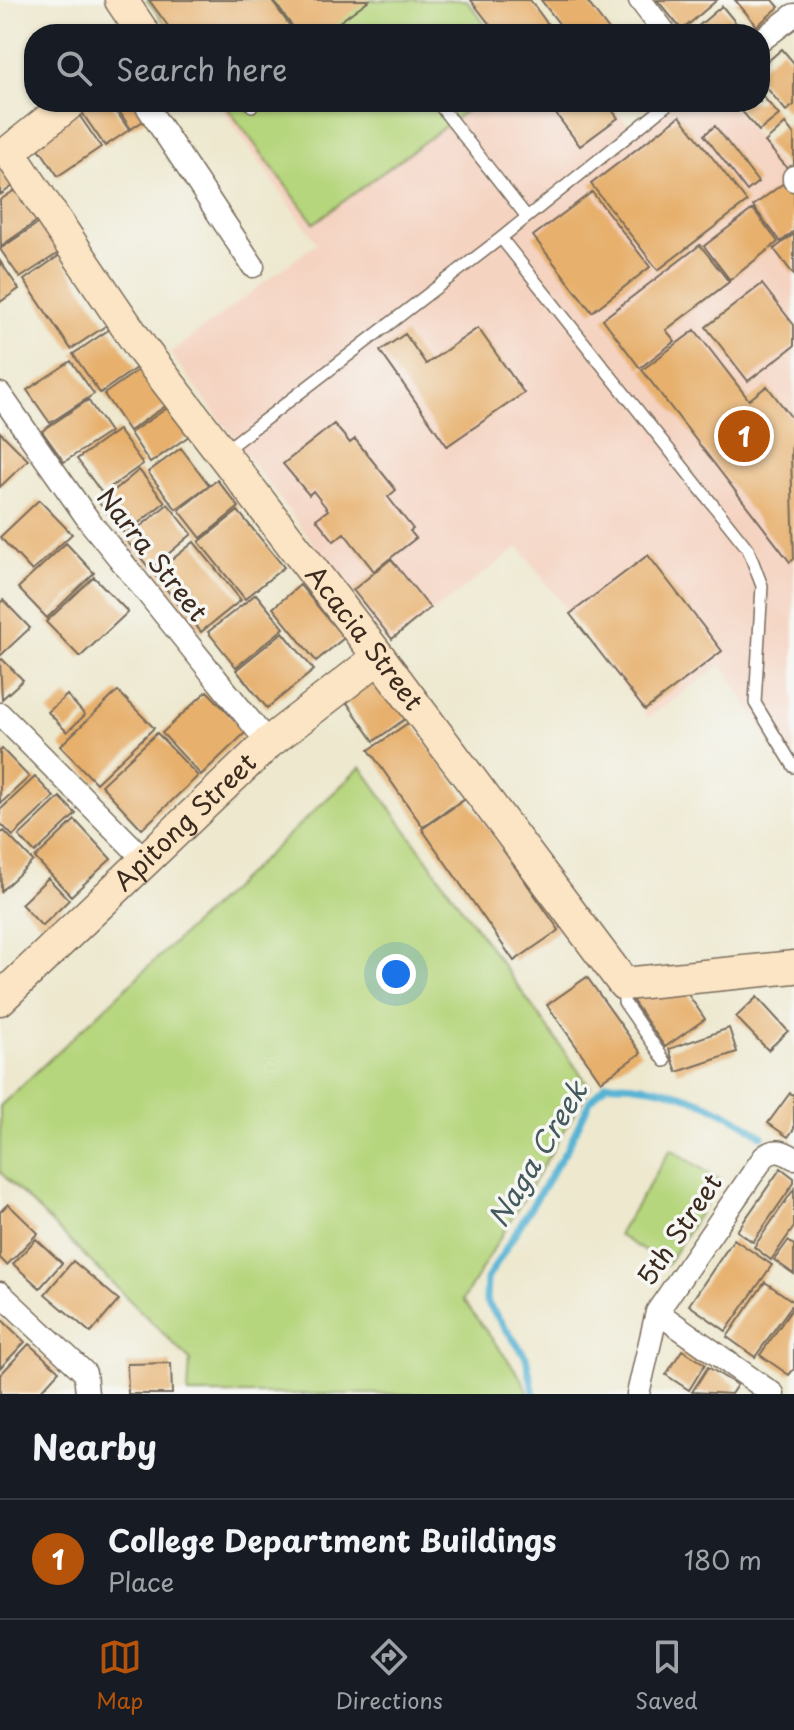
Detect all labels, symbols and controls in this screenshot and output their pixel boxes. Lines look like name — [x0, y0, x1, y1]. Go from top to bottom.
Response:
search box — [24, 24, 770, 112]
icon: search — [52, 46, 96, 90]
text: Search here — [116, 46, 288, 91]
pin: 1 — [718, 406, 770, 466]
street label: Narra Street — [88, 479, 218, 629]
street label: Acacia Street — [297, 556, 434, 718]
street label: Apitong Street — [104, 743, 264, 899]
your location — [376, 954, 416, 994]
water label: Naga Creek — [476, 1071, 598, 1234]
street label: 5th Street — [627, 1165, 731, 1293]
text: Nearby — [32, 1420, 157, 1472]
text: College Department Buildings — [108, 1517, 557, 1562]
text: 1 — [52, 1540, 64, 1579]
text: 180 m — [684, 1540, 762, 1579]
text: Place — [108, 1562, 174, 1601]
tab: Map — [96, 1635, 143, 1716]
tab: Directions — [336, 1635, 443, 1716]
tab: Saved — [635, 1635, 698, 1716]

